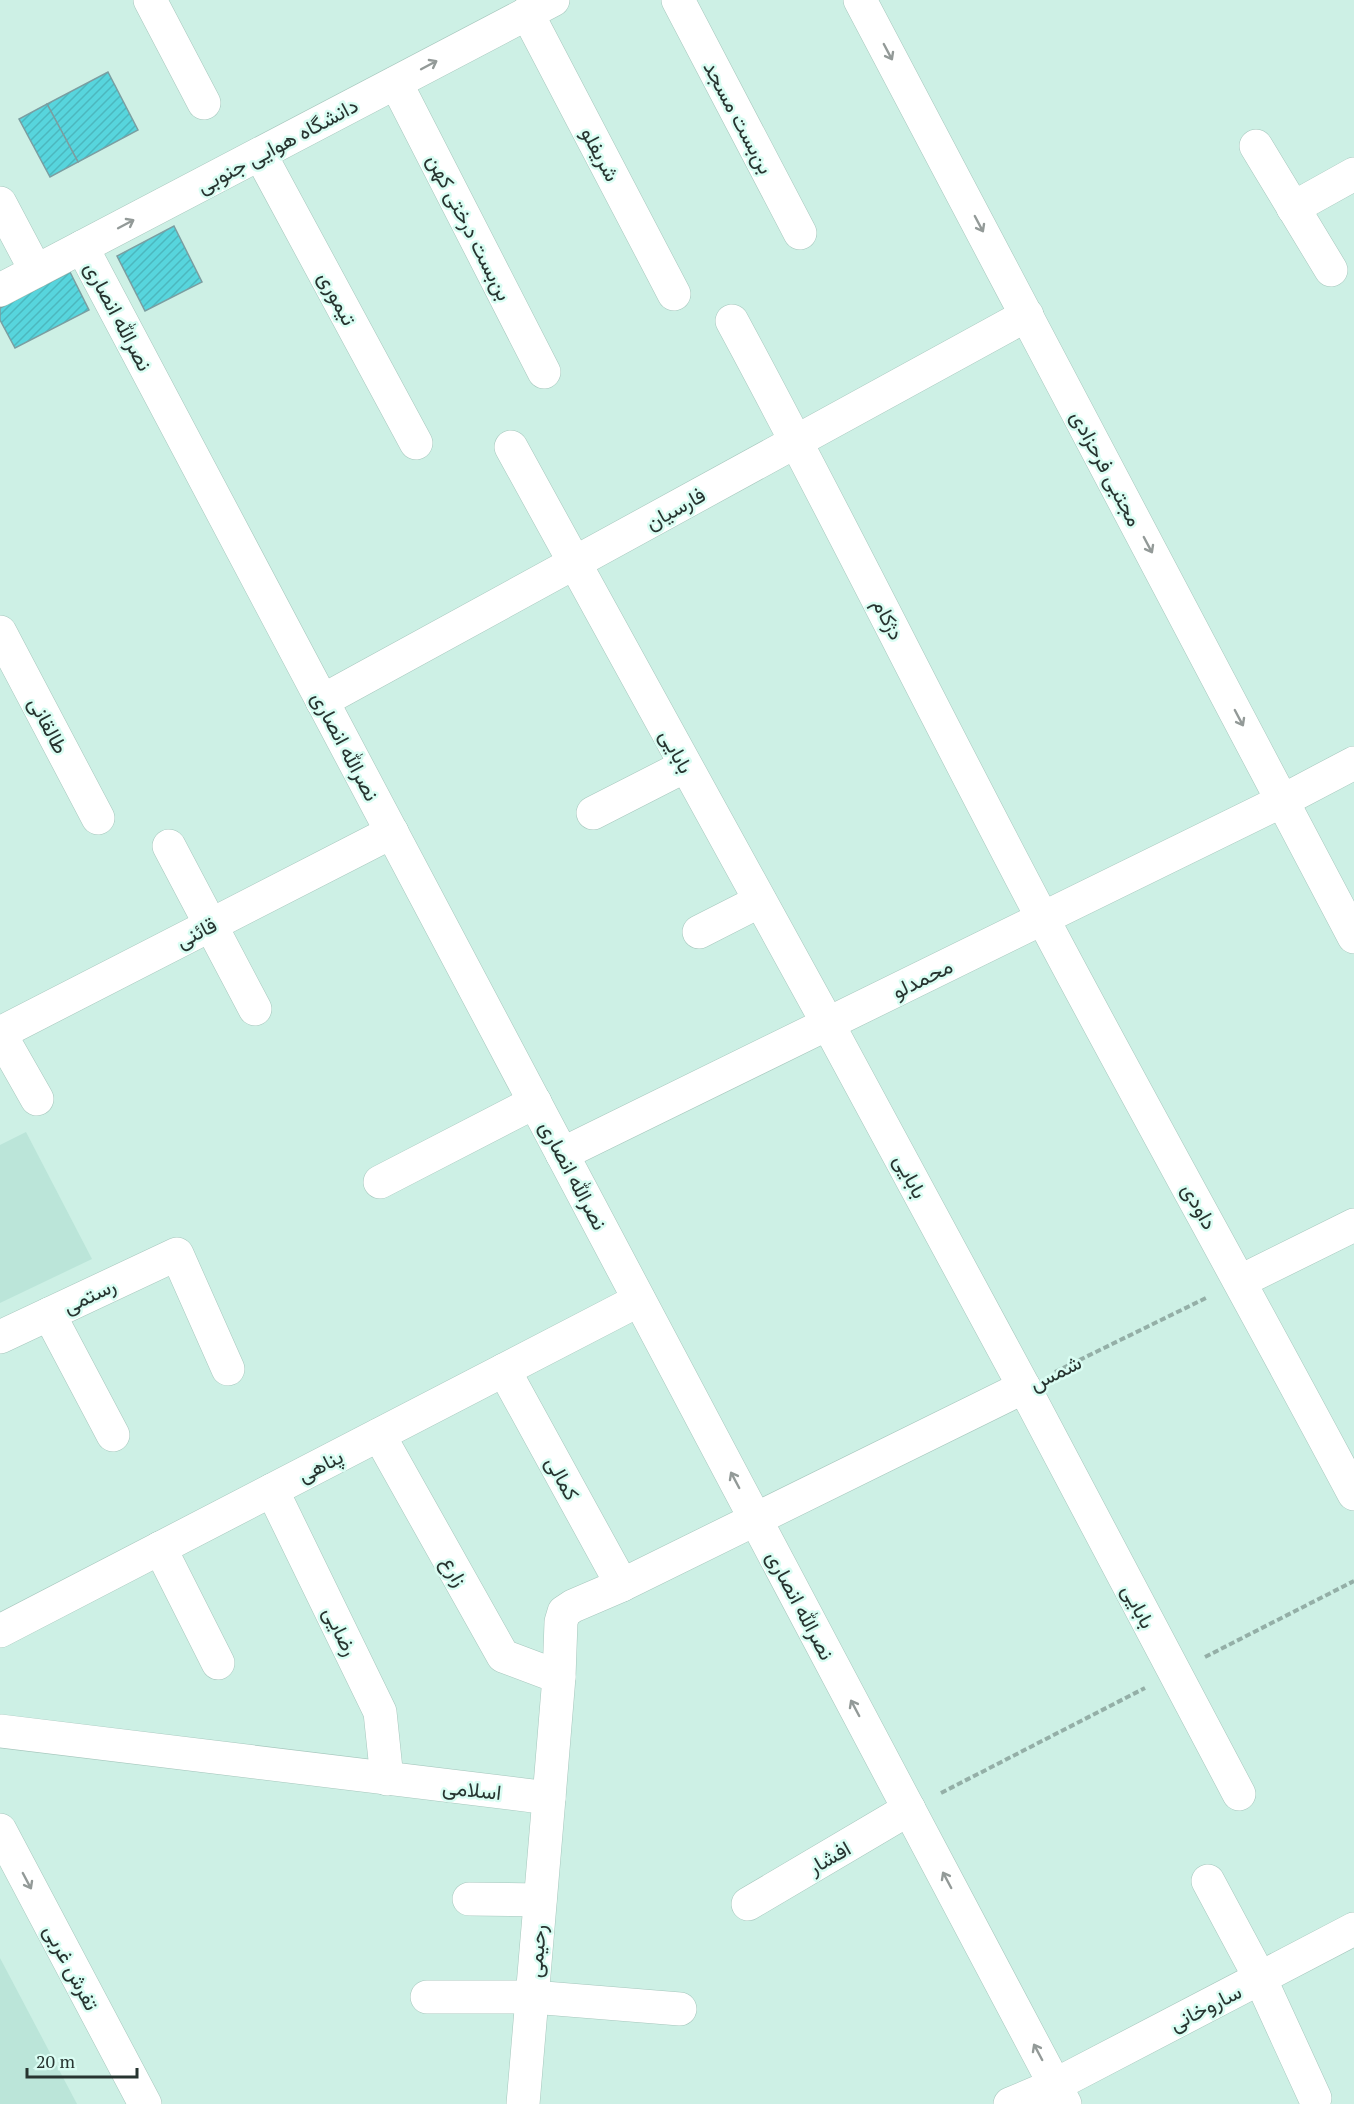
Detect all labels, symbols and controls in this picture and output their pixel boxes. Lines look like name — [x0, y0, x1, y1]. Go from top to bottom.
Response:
one-way arrow — [882, 42, 894, 60]
street label: بن‌بست مسجد — [697, 56, 781, 178]
one-way arrow — [420, 59, 438, 70]
street label: دانشگاه هوایی جنوبی — [191, 91, 363, 199]
street label: شریفلو — [575, 122, 627, 186]
street label: بن‌بست درختی کهن — [421, 149, 519, 305]
one-way arrow — [973, 215, 985, 233]
one-way arrow — [117, 218, 135, 229]
street label: نصرالله انصاری — [78, 256, 160, 376]
street label: تیموری — [312, 266, 364, 330]
street label: مجتبی فرحزادی — [1065, 405, 1149, 531]
street label: فارسیان — [640, 480, 710, 536]
one-way arrow — [1143, 536, 1154, 554]
street label: دژکام — [866, 593, 911, 645]
street label: نصرالله انصاری — [305, 686, 387, 806]
street label: طالقانی — [22, 692, 76, 758]
one-way arrow — [1233, 709, 1245, 726]
street label: بابایی — [654, 724, 700, 778]
street label: قائنی — [171, 910, 221, 954]
street label: محمدلو — [887, 951, 957, 1005]
street label: نصرالله انصاری — [533, 1115, 615, 1235]
street label: بابایی — [888, 1149, 934, 1203]
street label: داودی — [1176, 1178, 1224, 1234]
street label: رستمی — [58, 1271, 120, 1319]
street label: شمس — [1024, 1347, 1086, 1397]
street label: پناهی — [293, 1442, 348, 1489]
street label: کمالی — [539, 1451, 587, 1505]
one-way arrow — [728, 1471, 740, 1489]
street label: نصرالله انصاری — [760, 1545, 842, 1665]
street label: زارع — [434, 1551, 475, 1592]
street label: بابایی — [1116, 1579, 1162, 1633]
street label: رضایی — [317, 1602, 365, 1660]
one-way arrow — [849, 1699, 860, 1717]
street label: اسلامی — [441, 1772, 503, 1806]
street label: افشار — [802, 1834, 855, 1881]
one-way arrow — [940, 1871, 952, 1889]
one-way arrow — [22, 1872, 33, 1890]
street label: تفرش غربی — [38, 1919, 106, 2015]
street label: رحیمی — [520, 1923, 552, 1979]
street label: ساروخانی — [1164, 1977, 1246, 2037]
scale bar — [27, 2041, 136, 2079]
one-way arrow — [1032, 2044, 1043, 2062]
text: 20 m — [36, 2049, 76, 2073]

